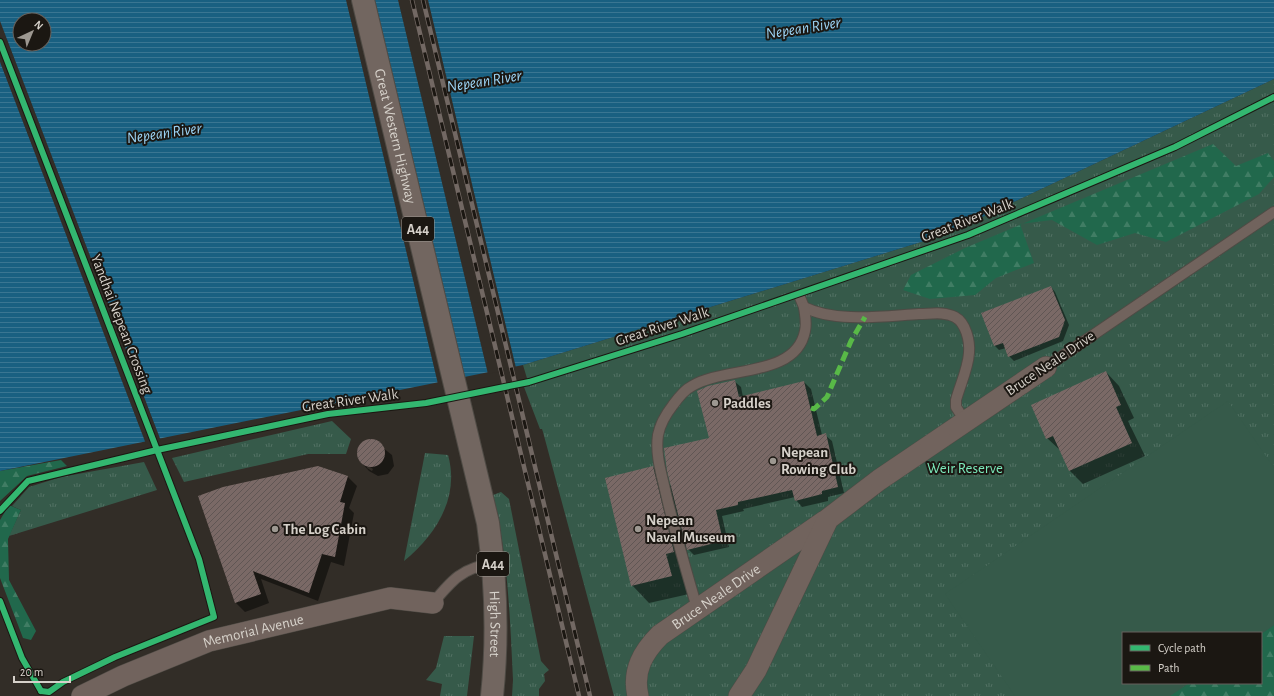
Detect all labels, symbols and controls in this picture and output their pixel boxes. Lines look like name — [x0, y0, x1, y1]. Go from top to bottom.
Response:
north arrow — [12, 12, 52, 52]
water label: Nepean River — [765, 14, 843, 43]
text: N — [32, 19, 45, 32]
street label: Great Western Highway — [372, 67, 419, 206]
water label: Nepean River — [446, 67, 524, 96]
water label: Nepean River — [126, 120, 204, 147]
street label: Great River Walk — [919, 196, 1015, 245]
road number: A44 — [402, 217, 434, 241]
street label: Yandhai Nepean Crossing — [88, 252, 155, 397]
street label: Great River Walk — [614, 304, 711, 349]
street label: Bruce Neale Drive — [1003, 328, 1098, 399]
street label: Great River Walk — [301, 386, 399, 415]
place label: Paddles — [723, 396, 771, 411]
marker: Paddles — [710, 398, 720, 408]
place label: Nepean Rowing Club — [781, 445, 856, 477]
marker: Nepean Rowing Club — [768, 456, 778, 466]
park label: Weir Reserve — [927, 461, 1003, 476]
place label: Nepean Naval Museum — [646, 513, 735, 545]
place label: The Log Cabin — [283, 522, 366, 537]
marker: The Log Cabin — [270, 524, 280, 534]
marker: Nepean Naval Museum — [633, 524, 643, 534]
road number: A44 — [477, 552, 509, 576]
street label: Bruce Neale Drive — [669, 561, 763, 632]
street label: High Street — [487, 590, 502, 658]
street label: Memorial Avenue — [201, 612, 305, 651]
legend — [1122, 632, 1262, 684]
text: Cycle path — [1158, 642, 1206, 655]
scale bar — [14, 658, 70, 684]
text: Path — [1158, 662, 1180, 674]
text: 20 m — [20, 666, 43, 678]

